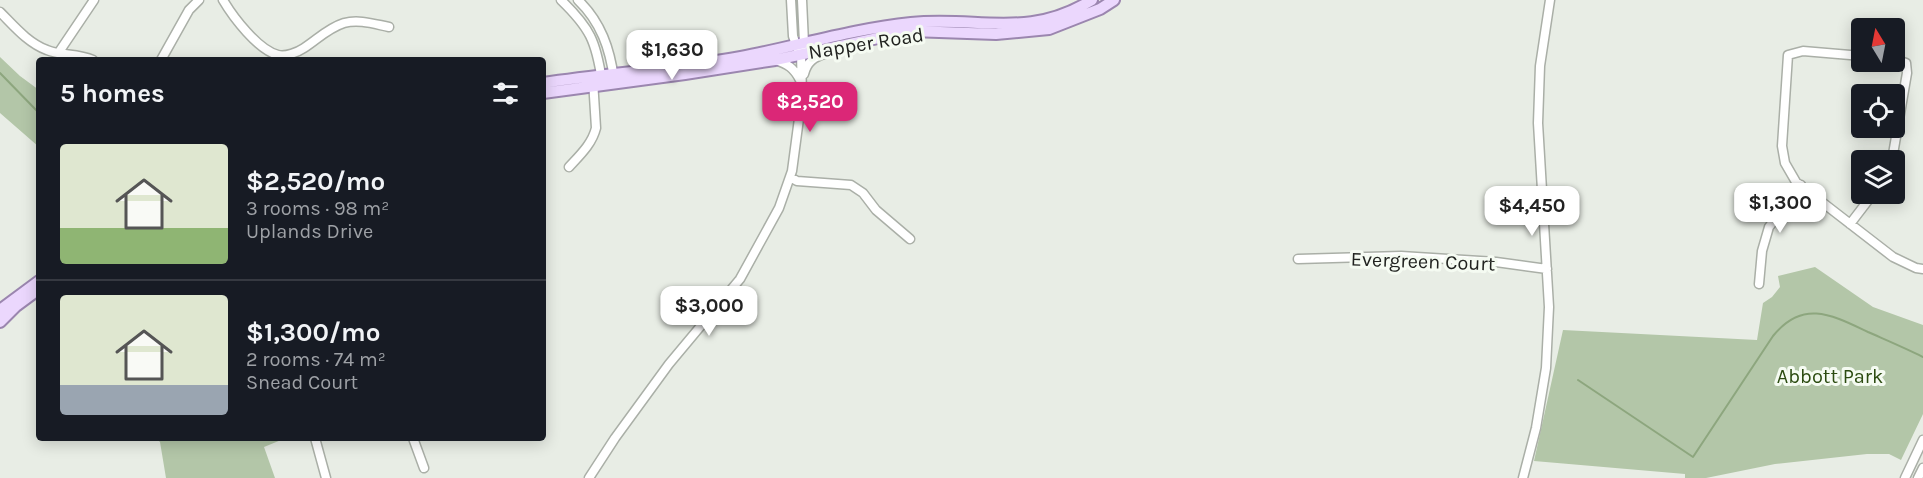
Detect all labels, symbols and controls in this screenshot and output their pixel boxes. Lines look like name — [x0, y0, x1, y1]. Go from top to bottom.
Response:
north arrow — [1851, 18, 1905, 72]
map controls — [1851, 18, 1905, 204]
street label: Napper Road — [807, 23, 925, 64]
pin: $1,630 — [623, 30, 721, 81]
text: $1,630 — [640, 38, 704, 61]
icon: filters — [489, 77, 522, 110]
text: 5 homes — [60, 78, 165, 109]
pin: $2,520 — [761, 82, 859, 133]
button: locate — [1851, 84, 1905, 138]
text: $2,520 — [776, 90, 844, 113]
button: layers — [1851, 150, 1905, 204]
text: $2,520/mo — [246, 166, 385, 197]
icon: home — [108, 168, 180, 240]
pin: $1,300 — [1731, 183, 1829, 234]
pin: $4,450 — [1483, 186, 1581, 237]
text: $1,300 — [1748, 191, 1812, 214]
text: $4,450 — [1499, 194, 1565, 217]
text: 3 rooms · 98 m² — [246, 197, 389, 220]
text: Uplands Drive — [246, 220, 373, 243]
street label: Evergreen Court — [1350, 247, 1496, 276]
pin: $3,000 — [660, 286, 758, 337]
text: $3,000 — [674, 294, 744, 317]
text: $1,300/mo — [246, 317, 380, 348]
icon: home — [108, 319, 180, 391]
text: 2 rooms · 74 m² — [246, 348, 386, 371]
park label: Abbott Park — [1777, 365, 1883, 388]
text: Snead Court — [246, 371, 358, 394]

